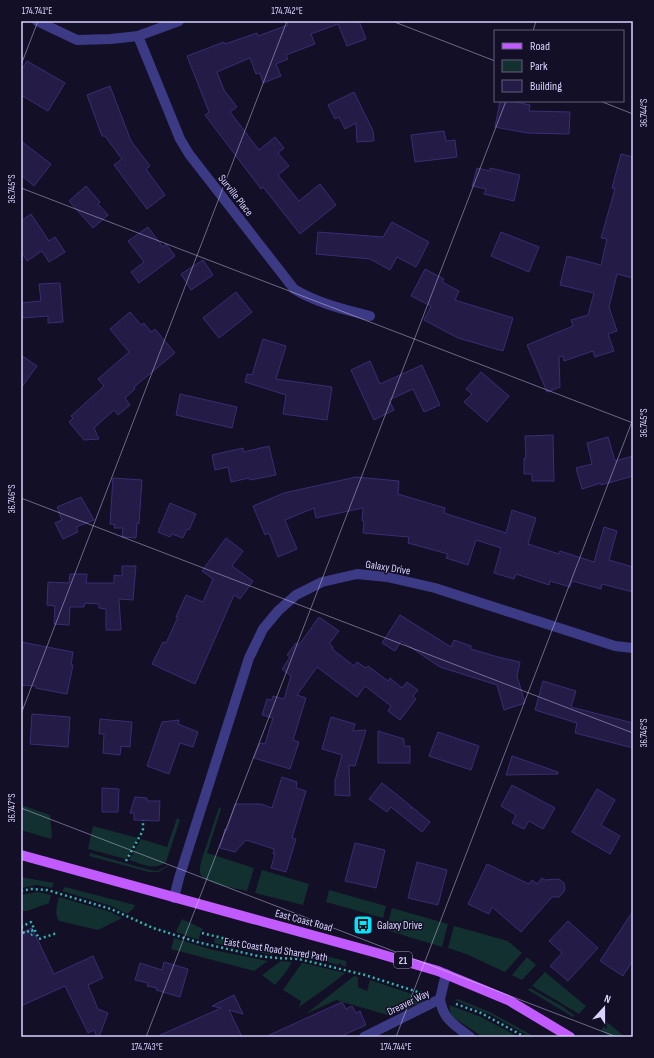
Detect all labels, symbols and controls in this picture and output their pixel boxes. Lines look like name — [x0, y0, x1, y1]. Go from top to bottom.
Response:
text: 174.741°E — [22, 5, 52, 17]
text: 174.742°E — [271, 5, 303, 17]
legend — [494, 30, 624, 102]
text: Road — [530, 39, 550, 54]
text: Park — [530, 59, 548, 74]
text: Building — [530, 79, 562, 94]
text: 36.744°S — [638, 99, 650, 127]
street label: Surville Place — [215, 172, 256, 219]
text: 36.745°S — [6, 175, 18, 203]
text: 36.745°S — [638, 409, 650, 437]
text: 36.746°S — [6, 484, 18, 514]
street label: Galaxy Drive — [365, 558, 411, 577]
text: 36.746°S — [638, 718, 650, 748]
text: 36.747°S — [6, 793, 18, 823]
street label: East Coast Road — [274, 907, 334, 935]
bus stop icon: Galaxy Drive — [352, 914, 374, 936]
place label: Galaxy Drive — [377, 919, 422, 932]
street label: East Coast Road Shared Path — [223, 935, 329, 964]
road number: 21 — [394, 952, 412, 968]
street label: Dreaver Way — [385, 986, 432, 1018]
north arrow — [584, 988, 624, 1028]
text: N — [602, 992, 613, 1006]
text: 174.743°E — [131, 1041, 163, 1053]
text: 174.744°E — [380, 1041, 412, 1053]

